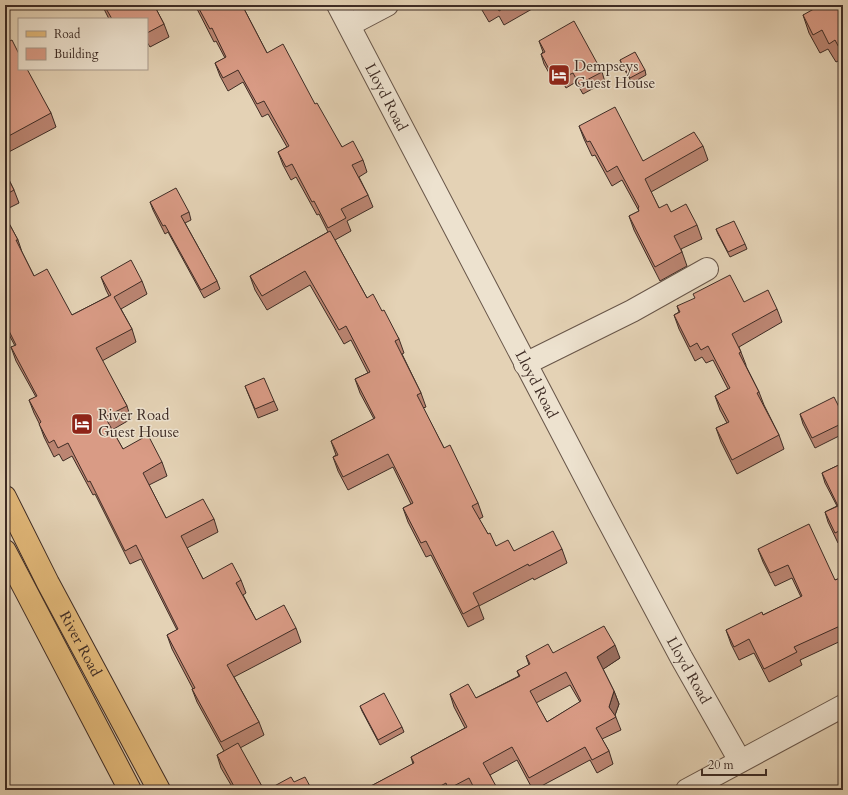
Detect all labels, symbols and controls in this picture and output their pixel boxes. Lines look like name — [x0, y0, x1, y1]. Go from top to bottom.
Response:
legend — [18, 18, 148, 70]
text: Road — [54, 26, 81, 42]
text: Building — [54, 46, 99, 62]
place label: Dempseys Guest House — [574, 56, 656, 93]
street label: Lloyd Road — [360, 60, 412, 135]
hotel icon: Dempseys Guest House — [546, 62, 572, 88]
street label: Lloyd Road — [511, 347, 563, 422]
place label: River Road Guest House — [98, 405, 180, 442]
hotel icon: River Road Guest House — [69, 411, 95, 437]
street label: River Road — [55, 607, 106, 680]
street label: Lloyd Road — [662, 633, 715, 707]
scale bar — [702, 751, 766, 777]
text: 20 m — [708, 757, 735, 773]

